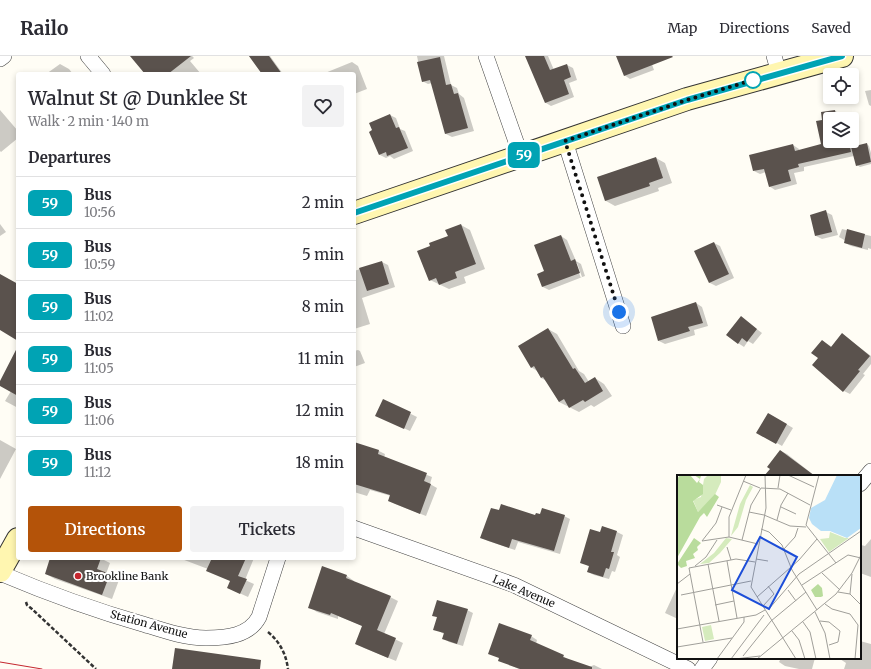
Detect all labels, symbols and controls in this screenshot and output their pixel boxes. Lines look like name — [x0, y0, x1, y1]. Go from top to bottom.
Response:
text: Railo — [20, 16, 68, 40]
text: Map — [667, 19, 697, 37]
text: Directions — [719, 19, 789, 37]
text: Saved — [811, 19, 851, 37]
map controls — [823, 68, 859, 148]
button: locate — [823, 68, 859, 104]
unlabelled marker — [744, 71, 762, 89]
button: heart — [302, 85, 344, 127]
text: Walnut St @ Dunklee St — [28, 86, 247, 110]
button: layers — [823, 112, 859, 148]
text: Walk · 2 min · 140 m — [28, 113, 149, 130]
line badge: 59 — [506, 142, 542, 168]
text: 59 — [516, 146, 532, 164]
text: Departures — [28, 148, 111, 167]
text: Bus — [84, 185, 112, 204]
text: 2 min — [302, 193, 344, 212]
text: 59 — [42, 194, 58, 212]
text: 10:56 — [84, 204, 116, 221]
text: Bus — [84, 237, 112, 256]
text: 5 min — [302, 245, 344, 264]
text: 59 — [42, 246, 58, 264]
text: 10:59 — [84, 256, 115, 273]
text: Bus — [84, 289, 112, 308]
text: 8 min — [302, 297, 344, 316]
text: 59 — [42, 298, 58, 316]
your location — [609, 302, 629, 322]
text: 11:02 — [84, 308, 114, 325]
text: Bus — [84, 341, 112, 360]
text: 11 min — [298, 349, 344, 368]
text: 59 — [42, 350, 58, 368]
text: 11:05 — [84, 360, 114, 377]
text: Bus — [84, 393, 112, 412]
text: 12 min — [295, 401, 344, 420]
text: 59 — [42, 402, 58, 420]
text: 11:06 — [84, 412, 114, 429]
text: Bus — [84, 445, 112, 464]
text: 18 min — [296, 453, 344, 472]
text: 59 — [42, 454, 58, 472]
text: 11:12 — [84, 464, 111, 481]
inset map — [677, 475, 861, 659]
button: Directions — [28, 506, 182, 552]
button: Tickets — [190, 506, 344, 552]
place label: Brookline Bank — [86, 569, 168, 583]
marker: Brookline Bank — [73, 571, 83, 581]
street label: Lake Avenue — [491, 572, 558, 611]
street label: Station Avenue — [109, 607, 189, 641]

